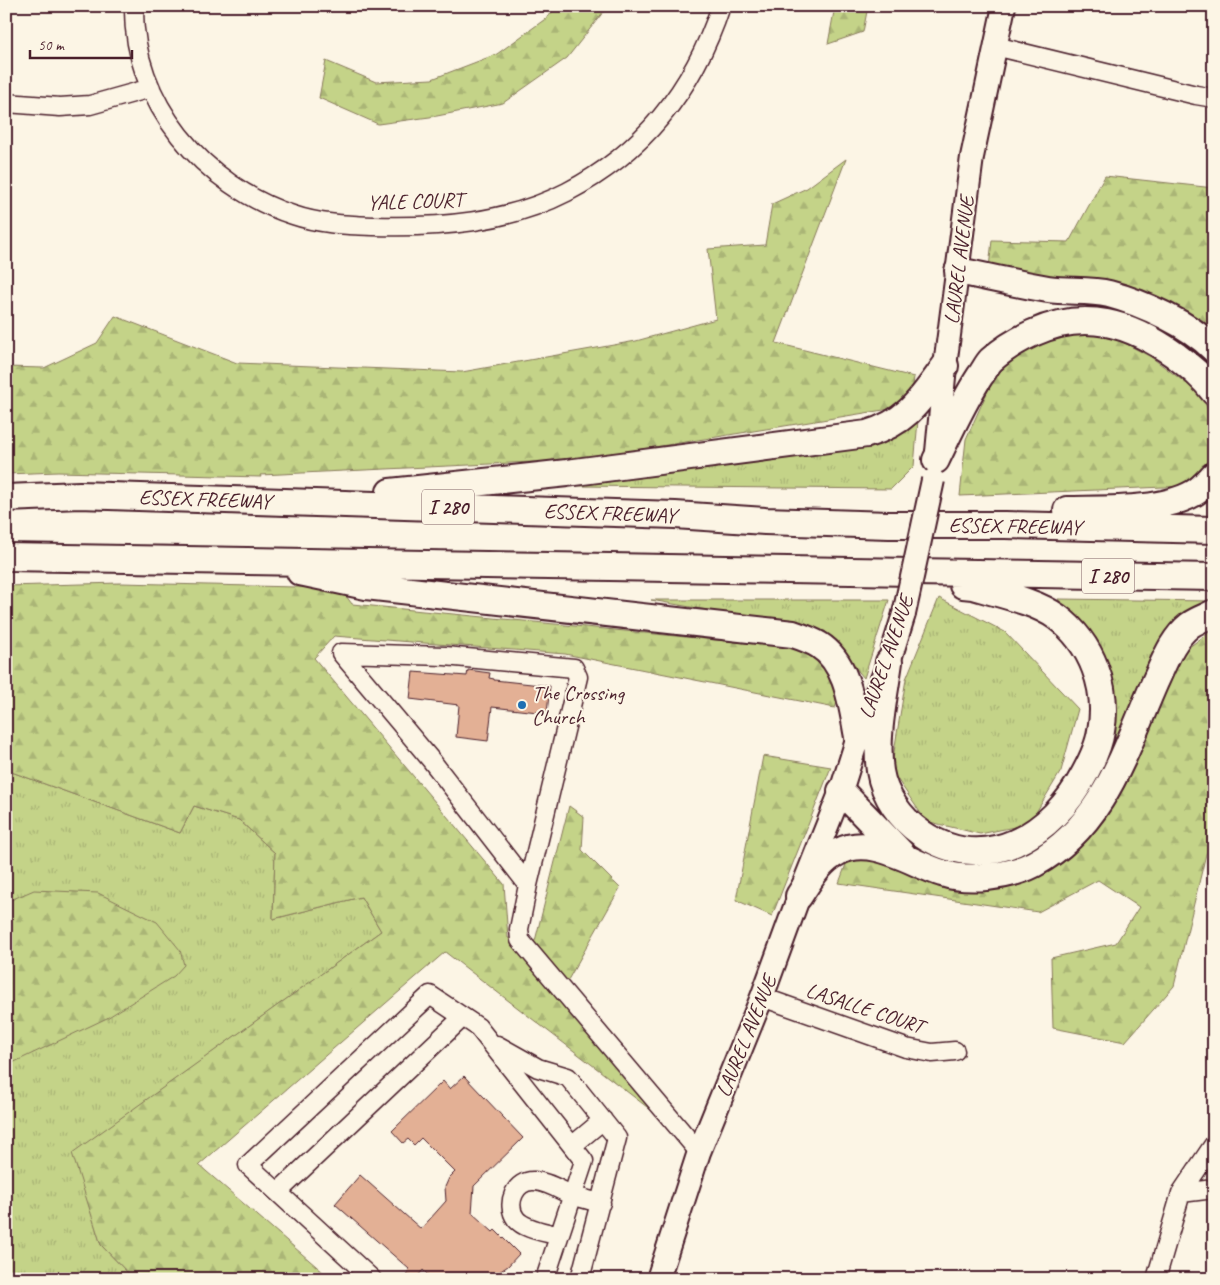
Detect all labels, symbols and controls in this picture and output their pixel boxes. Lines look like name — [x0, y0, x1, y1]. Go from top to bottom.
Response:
scale bar — [30, 28, 132, 60]
text: 50 m — [38, 36, 65, 55]
street label: YALE COURT — [367, 186, 469, 216]
street label: LAUREL AVENUE — [938, 192, 980, 325]
street label: ESSEX FREEWAY — [138, 484, 276, 514]
road number: I 280 — [422, 490, 474, 524]
street label: ESSEX FREEWAY — [543, 498, 681, 528]
street label: ESSEX FREEWAY — [949, 512, 1086, 540]
road number: I 280 — [1082, 558, 1134, 594]
street label: LAUREL AVENUE — [853, 589, 920, 722]
place label: The Crossing Church — [532, 680, 625, 730]
marker: The Crossing Church — [516, 699, 528, 711]
street label: LAUREL AVENUE — [710, 969, 783, 1100]
street label: LASALLE COURT — [803, 977, 931, 1041]

